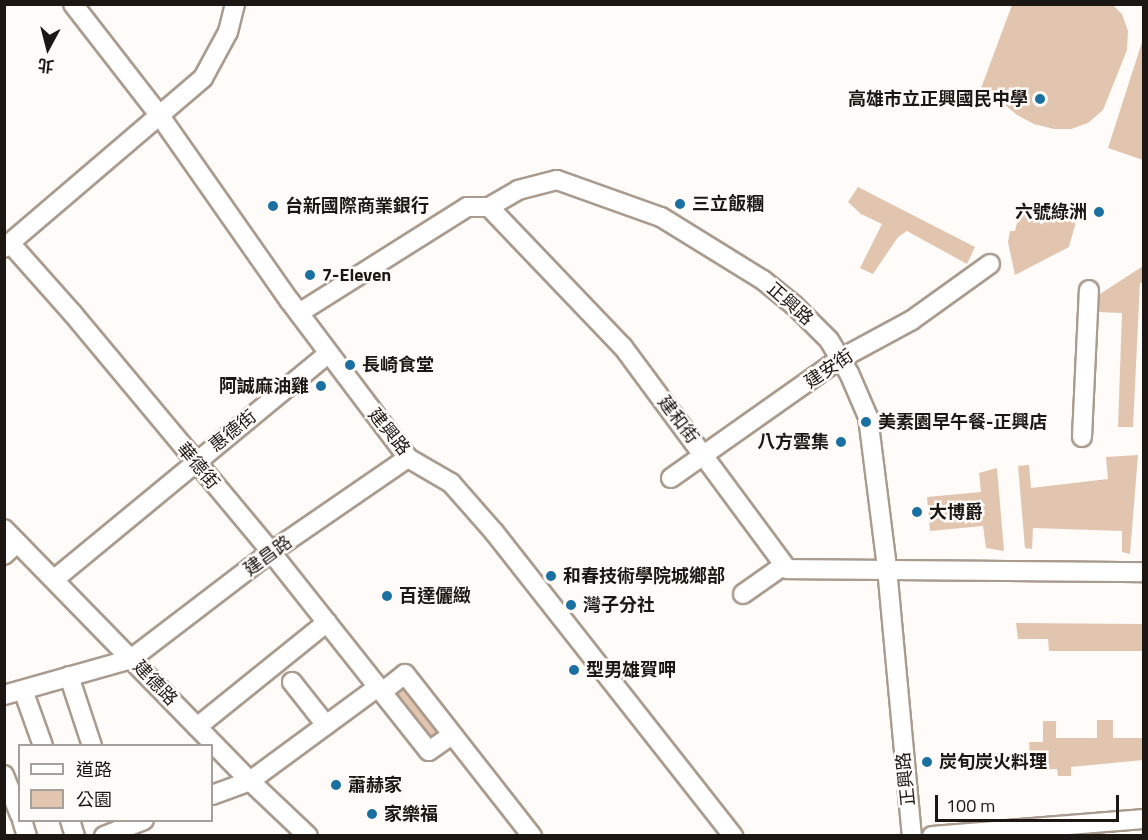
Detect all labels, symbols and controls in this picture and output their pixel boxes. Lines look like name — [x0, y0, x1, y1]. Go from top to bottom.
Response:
north arrow — [18, 18, 78, 78]
text: 北 — [36, 53, 55, 79]
place label: 高雄市立正興國民中學 — [848, 88, 1028, 110]
marker: 高雄市立正興國民中學 — [1033, 92, 1047, 106]
place label: 三立飯糰 — [692, 193, 764, 215]
place label: 台新國際商業銀行 — [285, 195, 429, 217]
marker: 三立飯糰 — [673, 197, 687, 211]
marker: 台新國際商業銀行 — [266, 199, 280, 213]
place label: 六號綠洲 — [1015, 201, 1087, 223]
marker: 六號綠洲 — [1092, 205, 1106, 219]
place label: 7-Eleven — [322, 264, 391, 286]
marker: 7-Eleven — [303, 268, 317, 282]
street label: 正興路 — [763, 278, 817, 330]
street label: 建安街 — [801, 345, 857, 393]
place label: 長崎食堂 — [362, 354, 434, 376]
marker: 長崎食堂 — [343, 358, 357, 372]
place label: 阿誠麻油雞 — [219, 375, 309, 397]
marker: 阿誠麻油雞 — [314, 379, 328, 393]
street label: 建和街 — [653, 392, 703, 448]
street label: 建興路 — [364, 404, 414, 460]
street label: 惠德街 — [205, 406, 261, 456]
place label: 美素園早午餐-正興店 — [878, 411, 1047, 433]
marker: 美素園早午餐-正興店 — [859, 415, 873, 429]
place label: 八方雲集 — [757, 431, 829, 453]
marker: 八方雲集 — [834, 435, 848, 449]
street label: 華德街 — [172, 438, 224, 494]
place label: 大博爵 — [929, 501, 983, 523]
marker: 大博爵 — [910, 505, 924, 519]
street label: 建昌路 — [240, 531, 296, 581]
place label: 和春技術學院城鄉部 — [563, 565, 725, 587]
marker: 和春技術學院城鄉部 — [544, 569, 558, 583]
place label: 百達儷緻 — [399, 585, 471, 607]
marker: 百達儷緻 — [380, 589, 394, 603]
place label: 灣子分社 — [583, 594, 655, 616]
marker: 灣子分社 — [564, 598, 578, 612]
street label: 建德路 — [128, 656, 182, 710]
place label: 型男雄賀呷 — [586, 659, 676, 681]
marker: 型男雄賀呷 — [567, 663, 581, 677]
legend — [18, 744, 213, 822]
street label: 正興路 — [892, 751, 920, 807]
place label: 炭旬炭火料理 — [939, 751, 1047, 773]
marker: 炭旬炭火料理 — [920, 755, 934, 769]
text: 道路 — [76, 756, 112, 783]
place label: 蕭赫家 — [348, 774, 402, 796]
marker: 蕭赫家 — [329, 778, 343, 792]
scale bar — [938, 783, 1122, 821]
text: 公園 — [76, 786, 112, 813]
text: 100 m — [946, 792, 995, 819]
place label: 家樂福 — [384, 803, 438, 825]
marker: 家樂福 — [365, 807, 379, 821]

